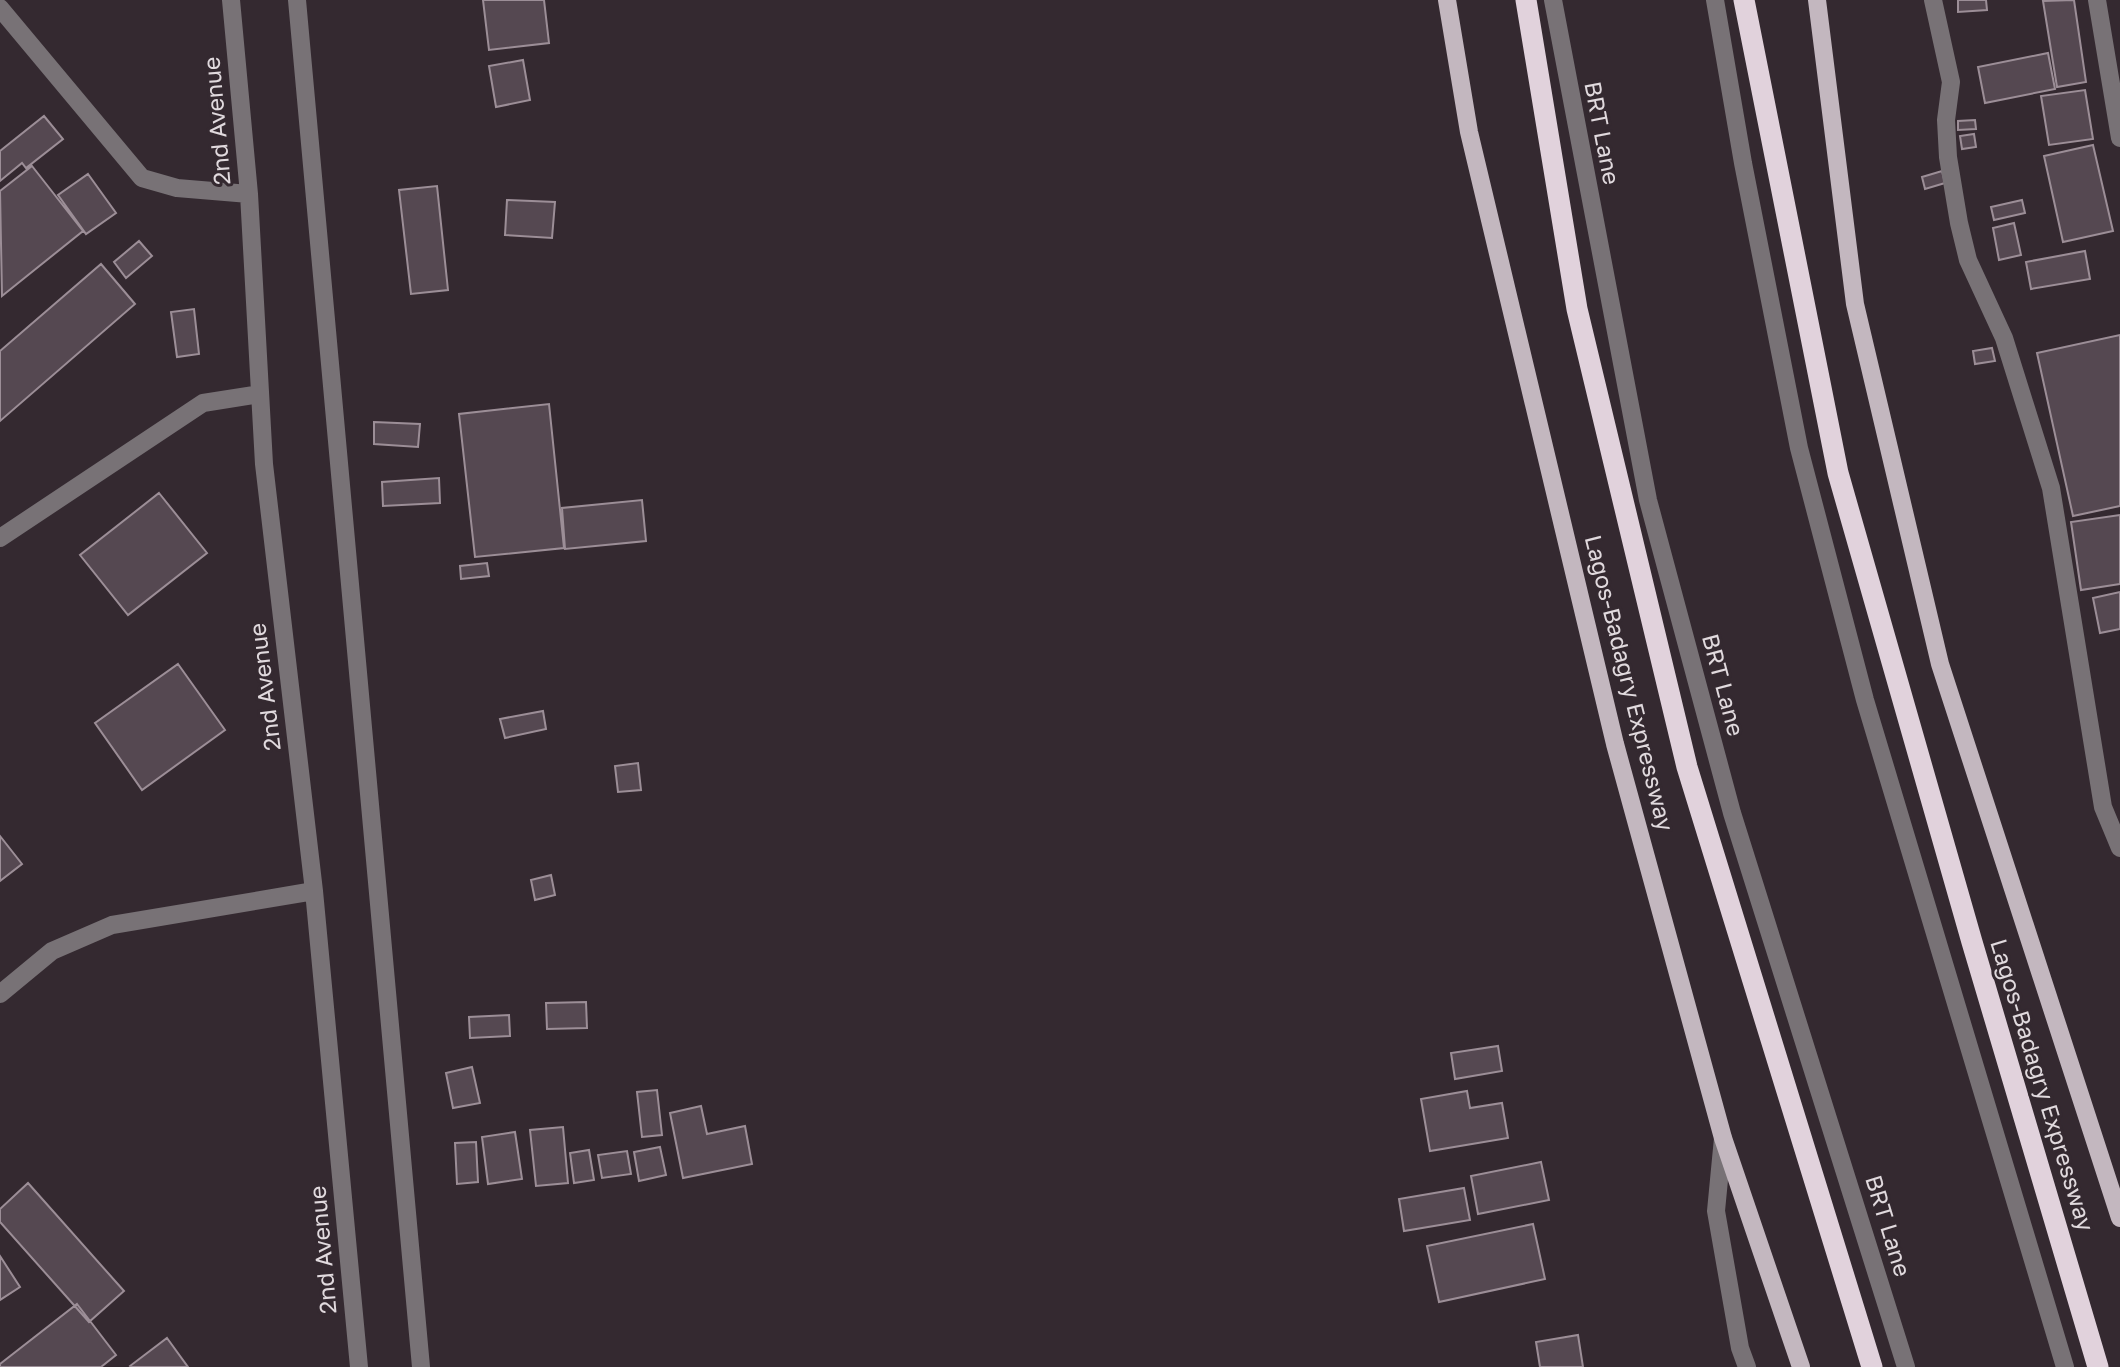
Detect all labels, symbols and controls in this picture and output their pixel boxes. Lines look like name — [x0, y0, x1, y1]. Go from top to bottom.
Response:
street label: 2nd Avenue — [196, 56, 236, 186]
street label: BRT Lane — [1579, 79, 1627, 187]
street label: Lagos-Badagry Expressway — [1580, 532, 1680, 834]
street label: 2nd Avenue — [242, 622, 286, 753]
street label: BRT Lane — [1697, 631, 1751, 739]
street label: Lagos-Badagry Expressway — [1985, 935, 2101, 1234]
street label: BRT Lane — [1860, 1172, 1918, 1280]
street label: 2nd Avenue — [302, 1185, 342, 1315]

